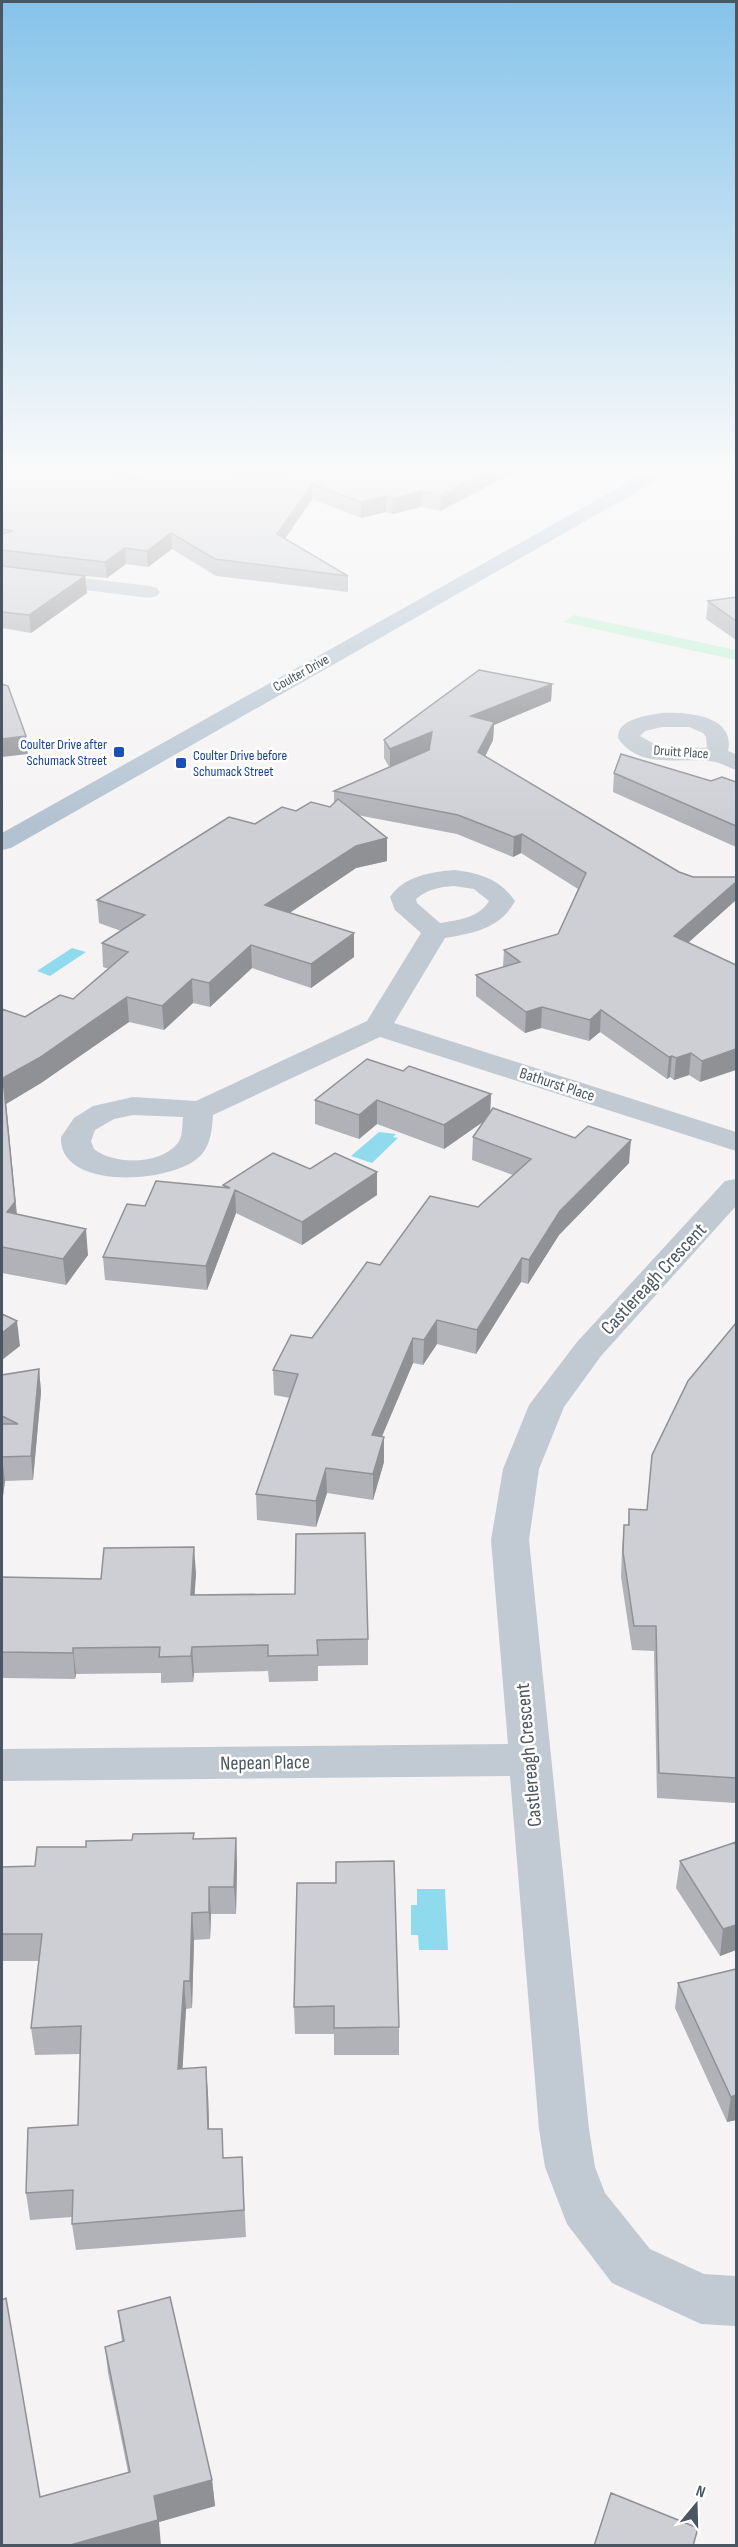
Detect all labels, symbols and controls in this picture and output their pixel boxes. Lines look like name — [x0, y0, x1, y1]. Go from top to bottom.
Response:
street label: Coulter Drive — [270, 651, 332, 695]
place label: Coulter Drive after Schumack Street — [20, 736, 107, 769]
street label: Druitt Place — [653, 742, 709, 762]
marker: Coulter Drive after Schumack Street — [112, 745, 126, 759]
place label: Coulter Drive before Schumack Street — [193, 747, 287, 780]
marker: Coulter Drive before Schumack Street — [174, 756, 188, 770]
street label: Bathurst Place — [517, 1064, 597, 1106]
street label: Castlereagh Crescent — [596, 1218, 712, 1340]
street label: Castlereagh Crescent — [511, 1682, 547, 1828]
street label: Nepean Place — [220, 1750, 310, 1776]
north arrow — [666, 2475, 726, 2535]
text: N — [693, 2482, 708, 2503]

